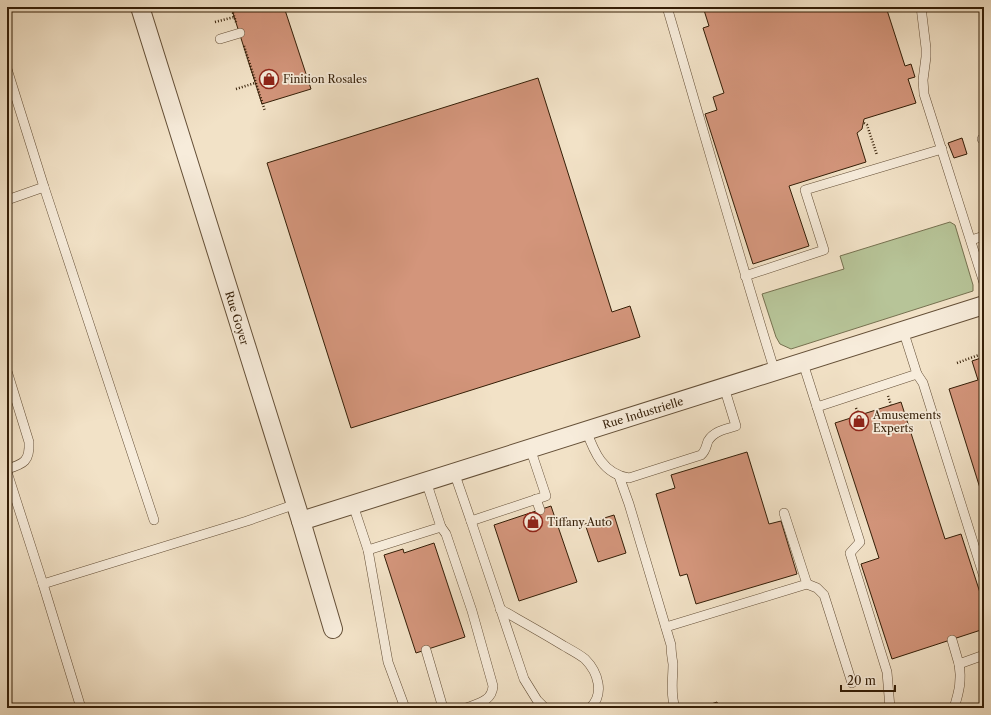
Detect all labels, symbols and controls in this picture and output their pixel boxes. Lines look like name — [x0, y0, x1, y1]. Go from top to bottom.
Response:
shop icon: Finition Rosales — [258, 68, 280, 90]
place label: Finition Rosales — [283, 72, 367, 86]
street label: Rue Goyer — [222, 289, 252, 347]
street label: Rue Industrielle — [601, 394, 685, 432]
place label: Amusements Experts — [872, 408, 941, 435]
shop icon: Amusements Experts — [848, 410, 870, 432]
shop icon: Tiffany Auto — [522, 511, 544, 533]
place label: Tiffany Auto — [547, 515, 612, 529]
scale bar — [841, 667, 895, 693]
text: 20 m — [847, 673, 876, 688]

